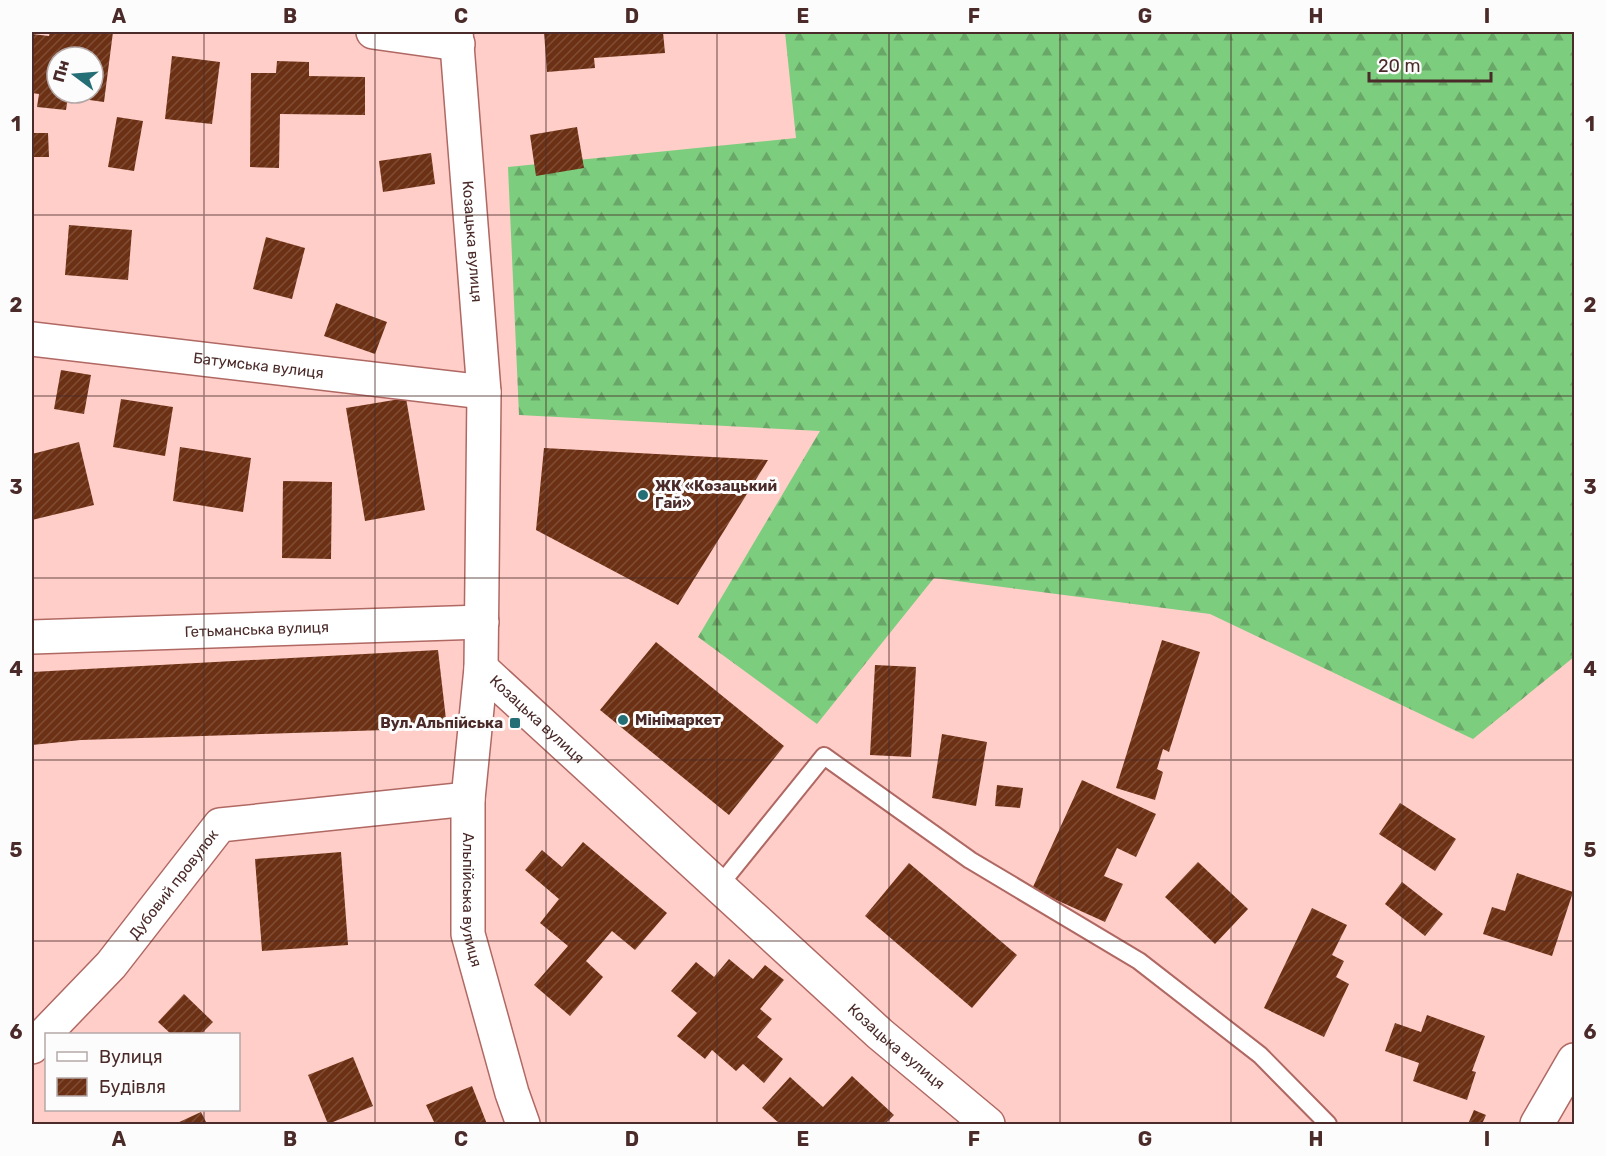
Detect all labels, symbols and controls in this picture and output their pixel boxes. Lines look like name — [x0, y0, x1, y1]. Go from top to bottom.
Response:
text: A — [112, 4, 127, 28]
text: B — [283, 4, 297, 28]
text: C — [454, 4, 468, 28]
text: D — [625, 4, 639, 28]
text: E — [797, 4, 809, 28]
text: F — [968, 4, 980, 28]
text: G — [1138, 4, 1152, 28]
text: H — [1309, 4, 1323, 28]
text: I — [1484, 4, 1490, 28]
north arrow — [45, 45, 105, 105]
scale bar — [1369, 45, 1490, 83]
text: 20 m — [1378, 55, 1420, 77]
text: Пн — [49, 58, 73, 84]
text: 1 — [11, 112, 21, 136]
text: 1 — [1585, 112, 1595, 136]
street label: Козацька вулиця — [459, 180, 486, 303]
text: 2 — [10, 293, 23, 317]
text: 2 — [1584, 293, 1597, 317]
street label: Батумська вулиця — [192, 349, 325, 382]
text: 3 — [9, 475, 23, 499]
text: 3 — [1583, 475, 1597, 499]
place label: ЖК «Козацький Гай» — [655, 477, 777, 512]
marker: ЖК «Козацький Гай» — [636, 488, 650, 502]
street label: Гетьманська вулиця — [184, 618, 329, 641]
text: 4 — [9, 657, 23, 681]
text: 4 — [1583, 657, 1597, 681]
street label: Козацька вулиця — [486, 671, 588, 767]
place label: Мінімаркет — [635, 711, 721, 729]
marker: Мінімаркет — [616, 713, 630, 727]
place label: Вул. Альпійська — [380, 714, 503, 732]
marker: Вул. Альпійська — [508, 716, 522, 730]
street label: Дубовий провулок — [125, 826, 222, 943]
street label: Альпійська вулиця — [459, 833, 486, 969]
text: 5 — [10, 838, 23, 862]
text: 5 — [1584, 838, 1597, 862]
street label: Козацька вулиця — [844, 1000, 948, 1093]
text: 6 — [9, 1020, 23, 1044]
text: 6 — [1583, 1020, 1597, 1044]
legend — [45, 1033, 240, 1111]
text: Вулиця — [99, 1046, 163, 1068]
text: Будівля — [99, 1076, 166, 1098]
text: A — [112, 1127, 127, 1151]
text: B — [283, 1127, 297, 1151]
text: C — [454, 1127, 468, 1151]
text: D — [625, 1127, 639, 1151]
text: E — [797, 1127, 809, 1151]
text: F — [968, 1127, 980, 1151]
text: G — [1138, 1127, 1152, 1151]
text: H — [1309, 1127, 1323, 1151]
text: I — [1484, 1127, 1490, 1151]

